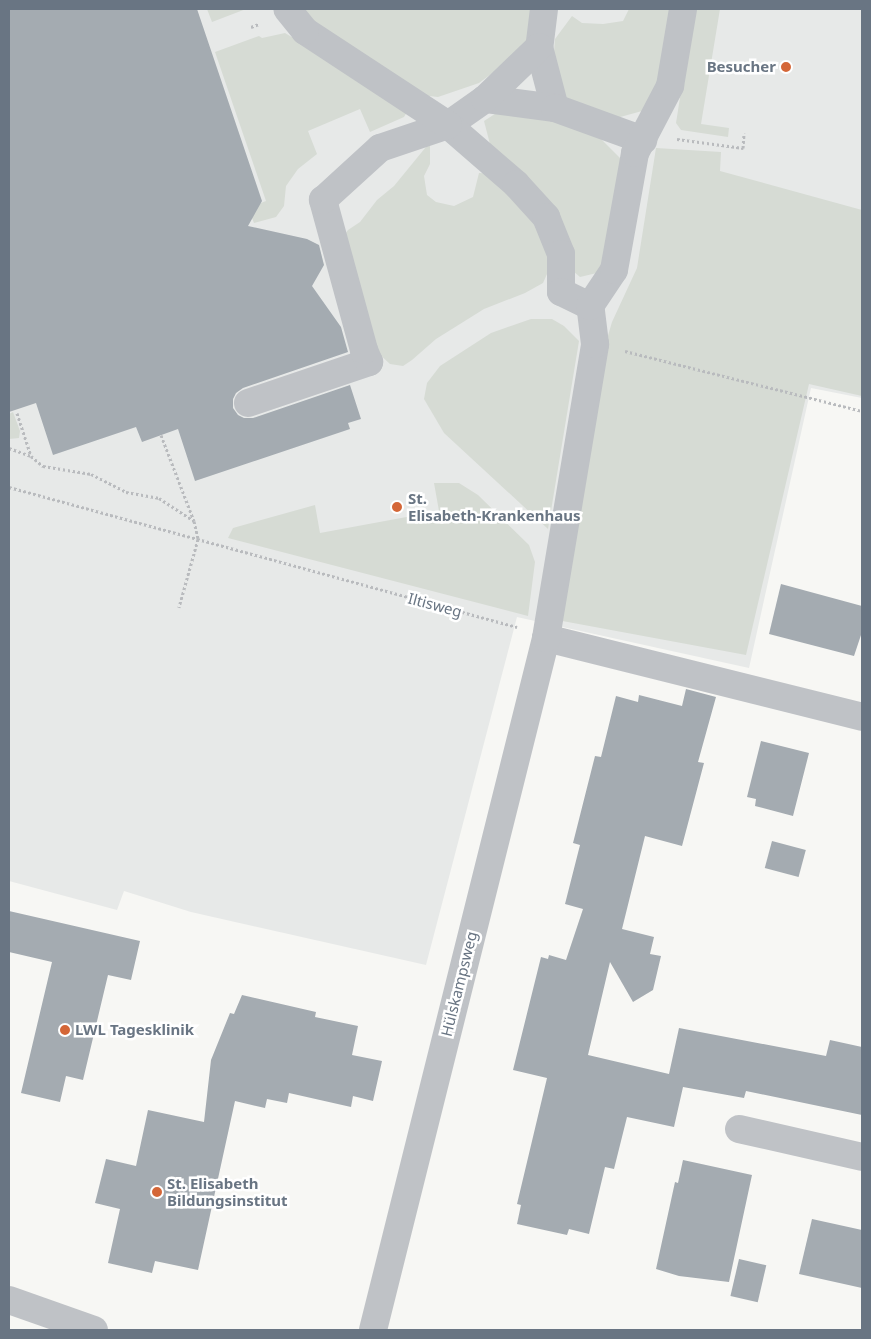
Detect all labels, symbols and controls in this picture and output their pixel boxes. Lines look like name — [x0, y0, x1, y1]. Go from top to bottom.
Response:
place label: Besucher — [707, 58, 776, 76]
marker: Besucher — [780, 61, 792, 73]
place label: St. Elisabeth-Krankenhaus — [408, 489, 580, 524]
marker: St. Elisabeth-Krankenhaus — [390, 500, 404, 514]
street label: Iltisweg — [406, 589, 464, 621]
street label: Hülskampsweg — [437, 930, 481, 1038]
place label: LWL Tagesklinik — [75, 1021, 194, 1039]
marker: LWL Tagesklinik — [59, 1024, 71, 1036]
place label: St. Elisabeth Bildungsinstitut — [167, 1174, 287, 1209]
marker: St. Elisabeth Bildungsinstitut — [151, 1186, 163, 1198]

